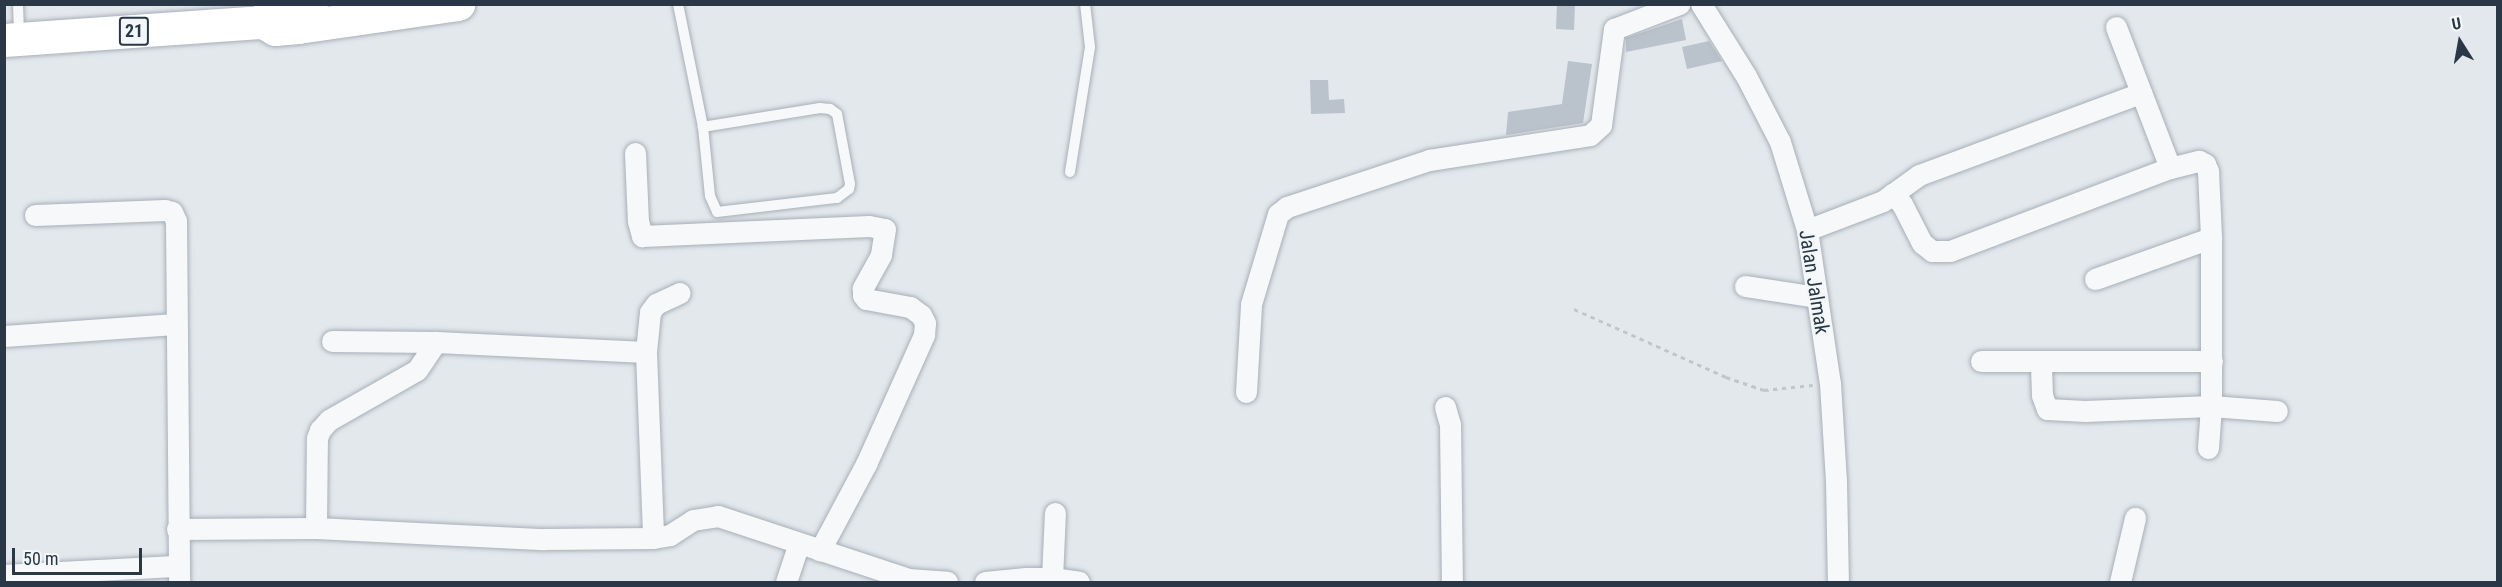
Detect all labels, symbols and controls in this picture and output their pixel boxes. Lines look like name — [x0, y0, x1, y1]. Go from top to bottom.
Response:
north arrow — [2430, 12, 2490, 72]
text: U — [2450, 14, 2463, 34]
road number: 21 — [118, 16, 150, 46]
street label: Jalan Jalmak — [1794, 228, 1834, 336]
scale bar — [15, 536, 146, 574]
text: 50 m — [23, 548, 58, 569]

